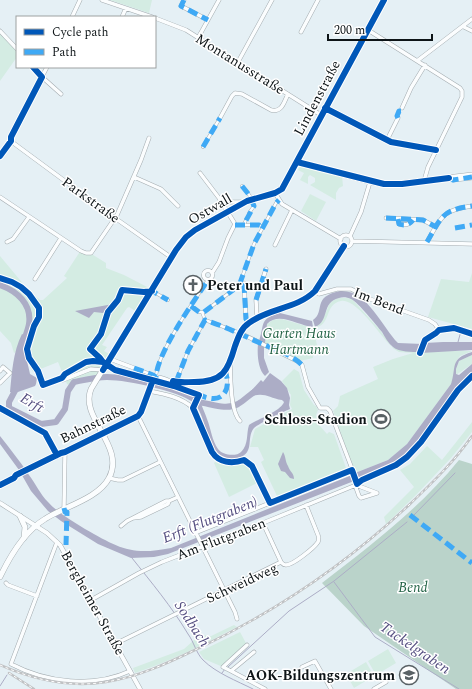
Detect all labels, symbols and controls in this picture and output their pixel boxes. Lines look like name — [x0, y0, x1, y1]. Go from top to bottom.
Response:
legend — [16, 16, 156, 68]
scale bar — [328, 16, 432, 42]
text: 200 m — [334, 21, 365, 40]
text: Cycle path — [52, 23, 109, 42]
street label: Montanusstraße — [191, 28, 289, 100]
text: Path — [52, 43, 77, 62]
street label: Lindenstraße — [288, 56, 346, 140]
street label: Parkstraße — [58, 172, 125, 228]
street label: Ostwall — [184, 188, 236, 230]
church icon: Peter und Paul — [182, 274, 204, 296]
place label: Peter und Paul — [207, 275, 303, 296]
street label: Im Bend — [350, 282, 408, 320]
park label: Garten Haus Hartmann — [262, 323, 336, 360]
water label: Erft — [16, 387, 49, 419]
street label: Bahnstraße — [56, 399, 130, 449]
sports icon: Schloss-Stadion — [370, 408, 392, 430]
place label: Schloss-Stadion — [264, 409, 367, 430]
water label: Erft (Flutgraben) — [159, 490, 261, 550]
street label: Am Flutgraben — [173, 512, 269, 566]
street label: Bergheimer Straße — [56, 547, 131, 659]
street label: Schweidweg — [203, 557, 281, 609]
park label: Bend — [398, 577, 428, 598]
water label: Sodbach — [168, 596, 216, 652]
water label: Tackelgraben — [375, 616, 455, 680]
school or university icon: AOK-Bildungszentrum — [398, 664, 420, 686]
place label: AOK-Bildungszentrum — [246, 665, 395, 686]

